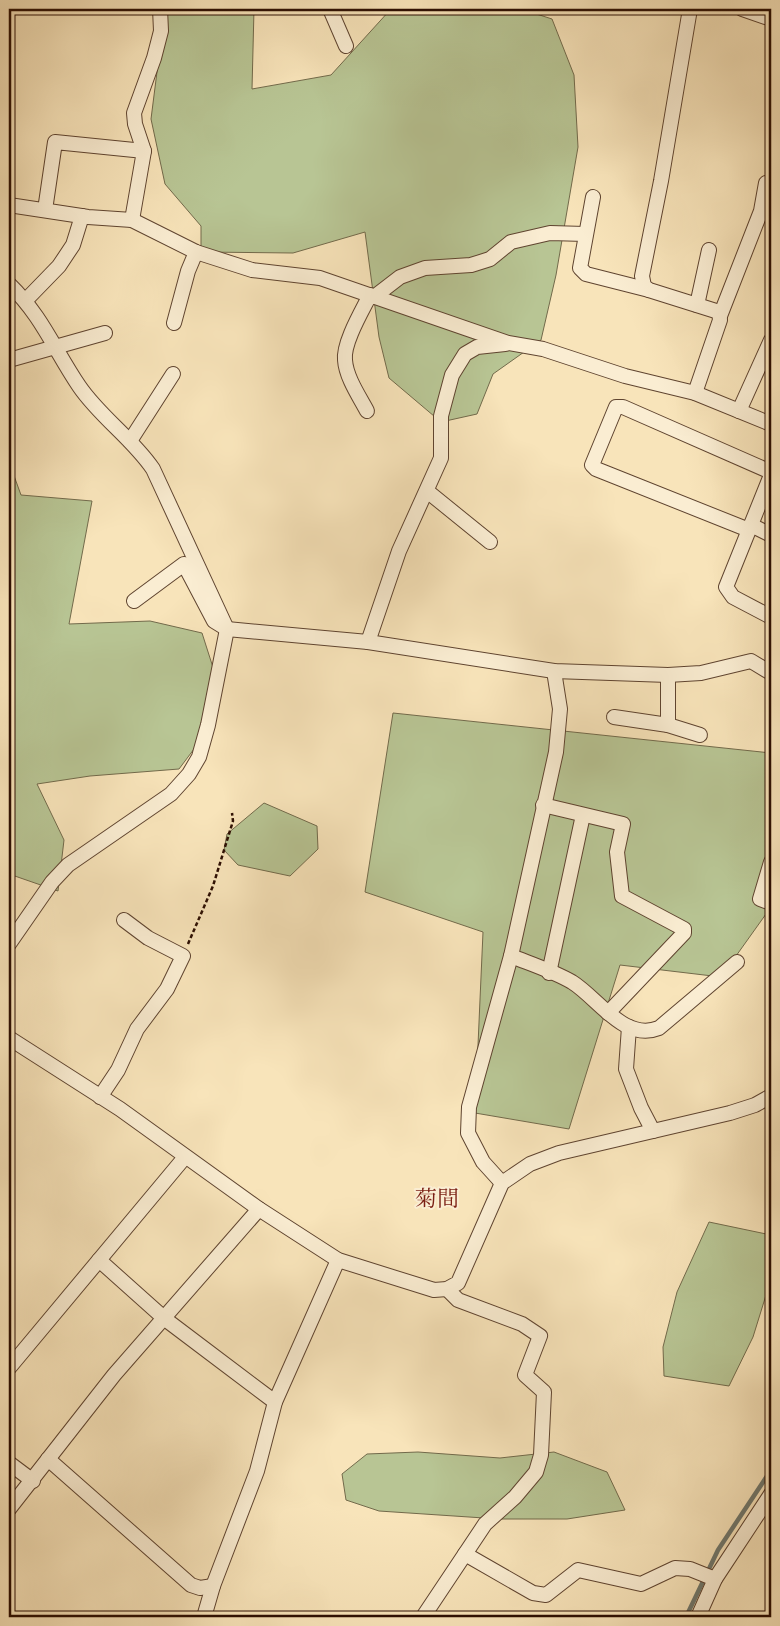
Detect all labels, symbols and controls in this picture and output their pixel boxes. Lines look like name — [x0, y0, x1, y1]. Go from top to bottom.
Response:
district label: 菊間 — [415, 1187, 459, 1211]

